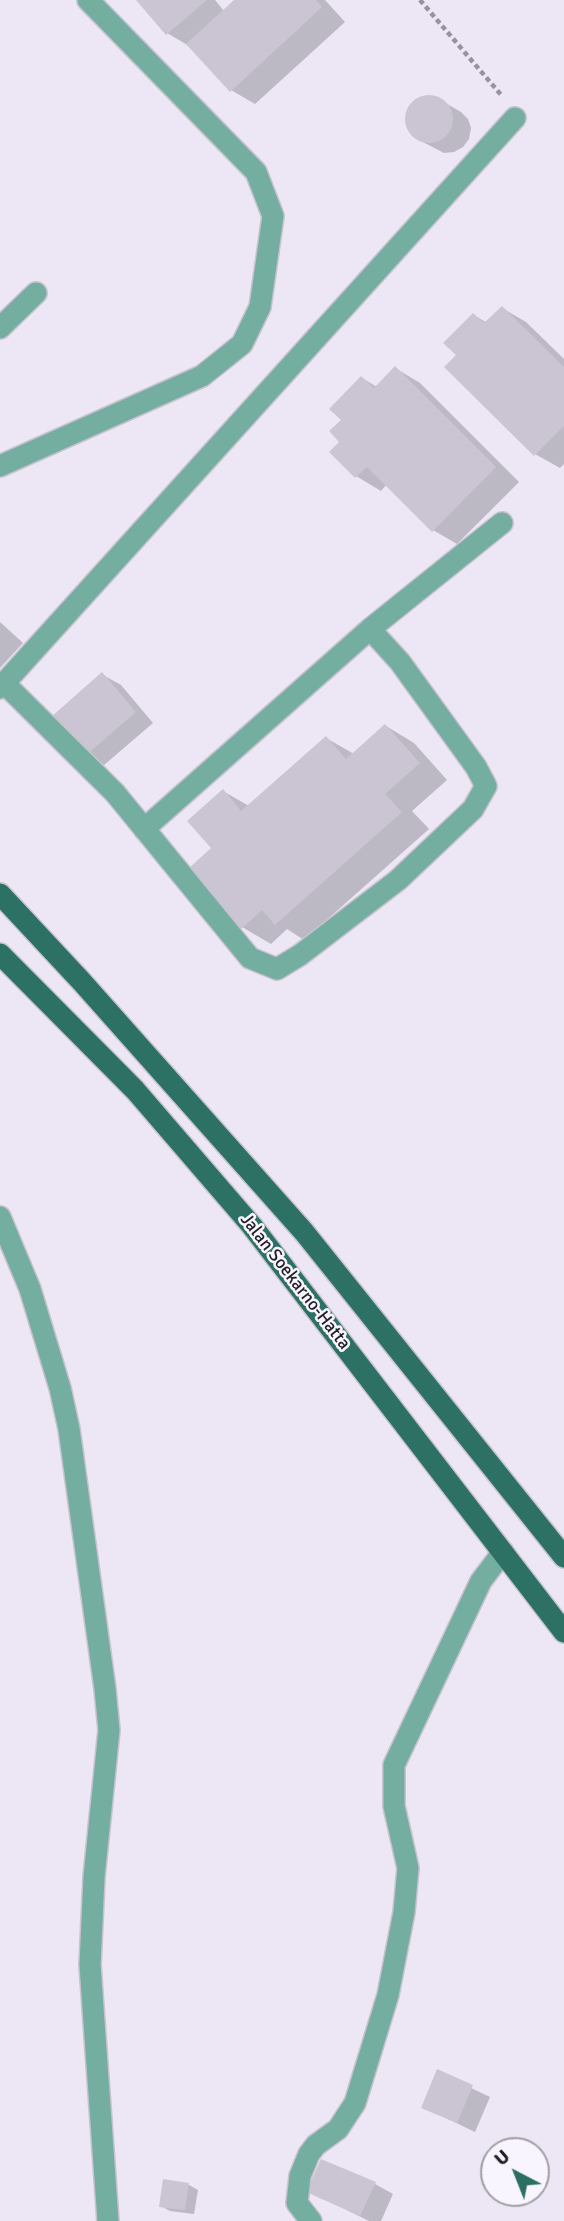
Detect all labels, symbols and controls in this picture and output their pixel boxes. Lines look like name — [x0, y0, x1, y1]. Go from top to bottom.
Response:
street label: Jalan Soekarno-Hatta — [235, 1210, 355, 1354]
north arrow — [480, 2137, 550, 2207]
text: U — [489, 2145, 515, 2171]

